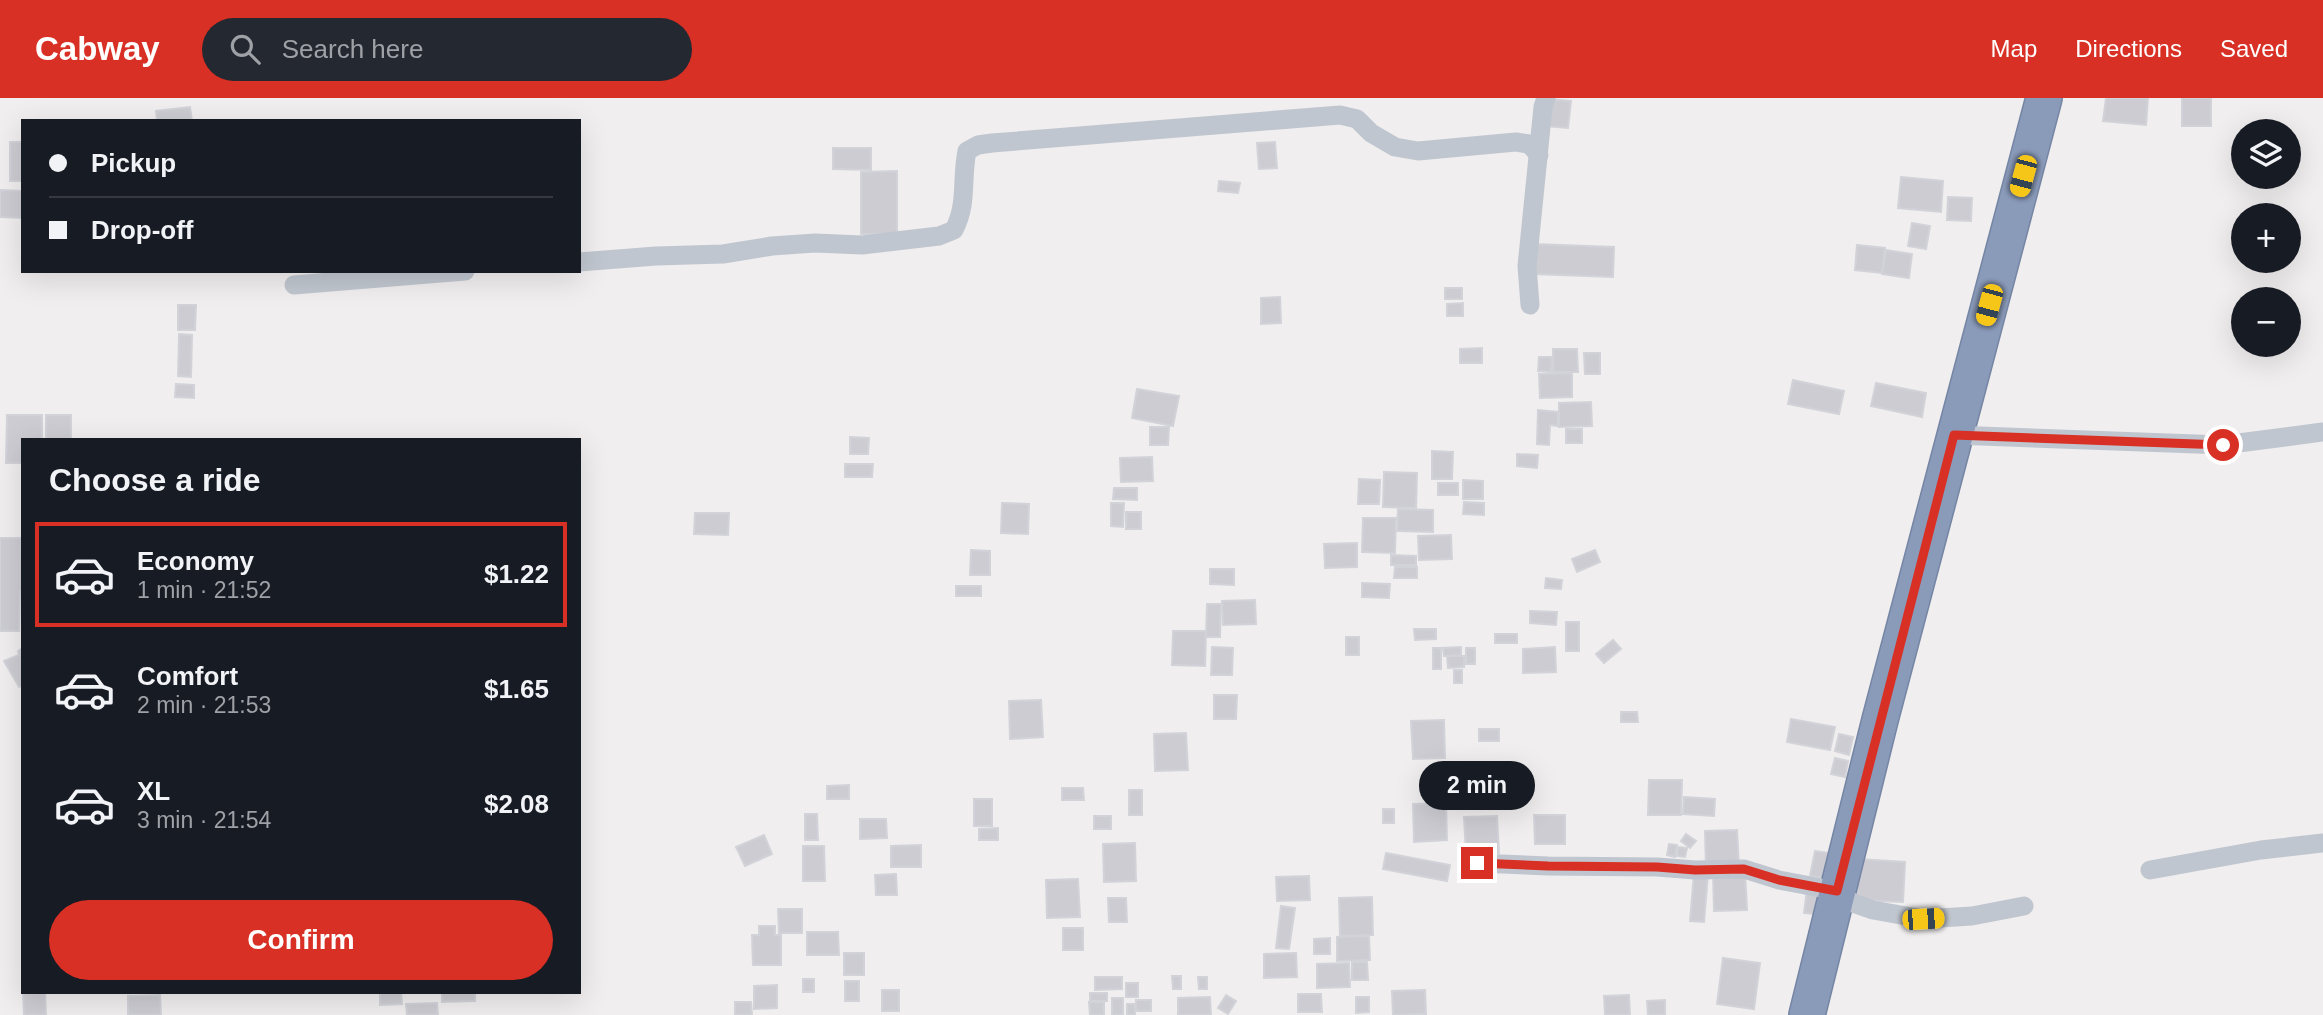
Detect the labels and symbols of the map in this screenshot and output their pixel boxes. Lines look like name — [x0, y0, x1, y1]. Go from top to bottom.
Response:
car — [2008, 153, 2039, 199]
car — [1974, 282, 2005, 328]
route start — [2207, 429, 2239, 461]
callout: 2 min — [1419, 762, 1535, 810]
route end — [1461, 847, 1493, 879]
car — [1902, 907, 1945, 931]

